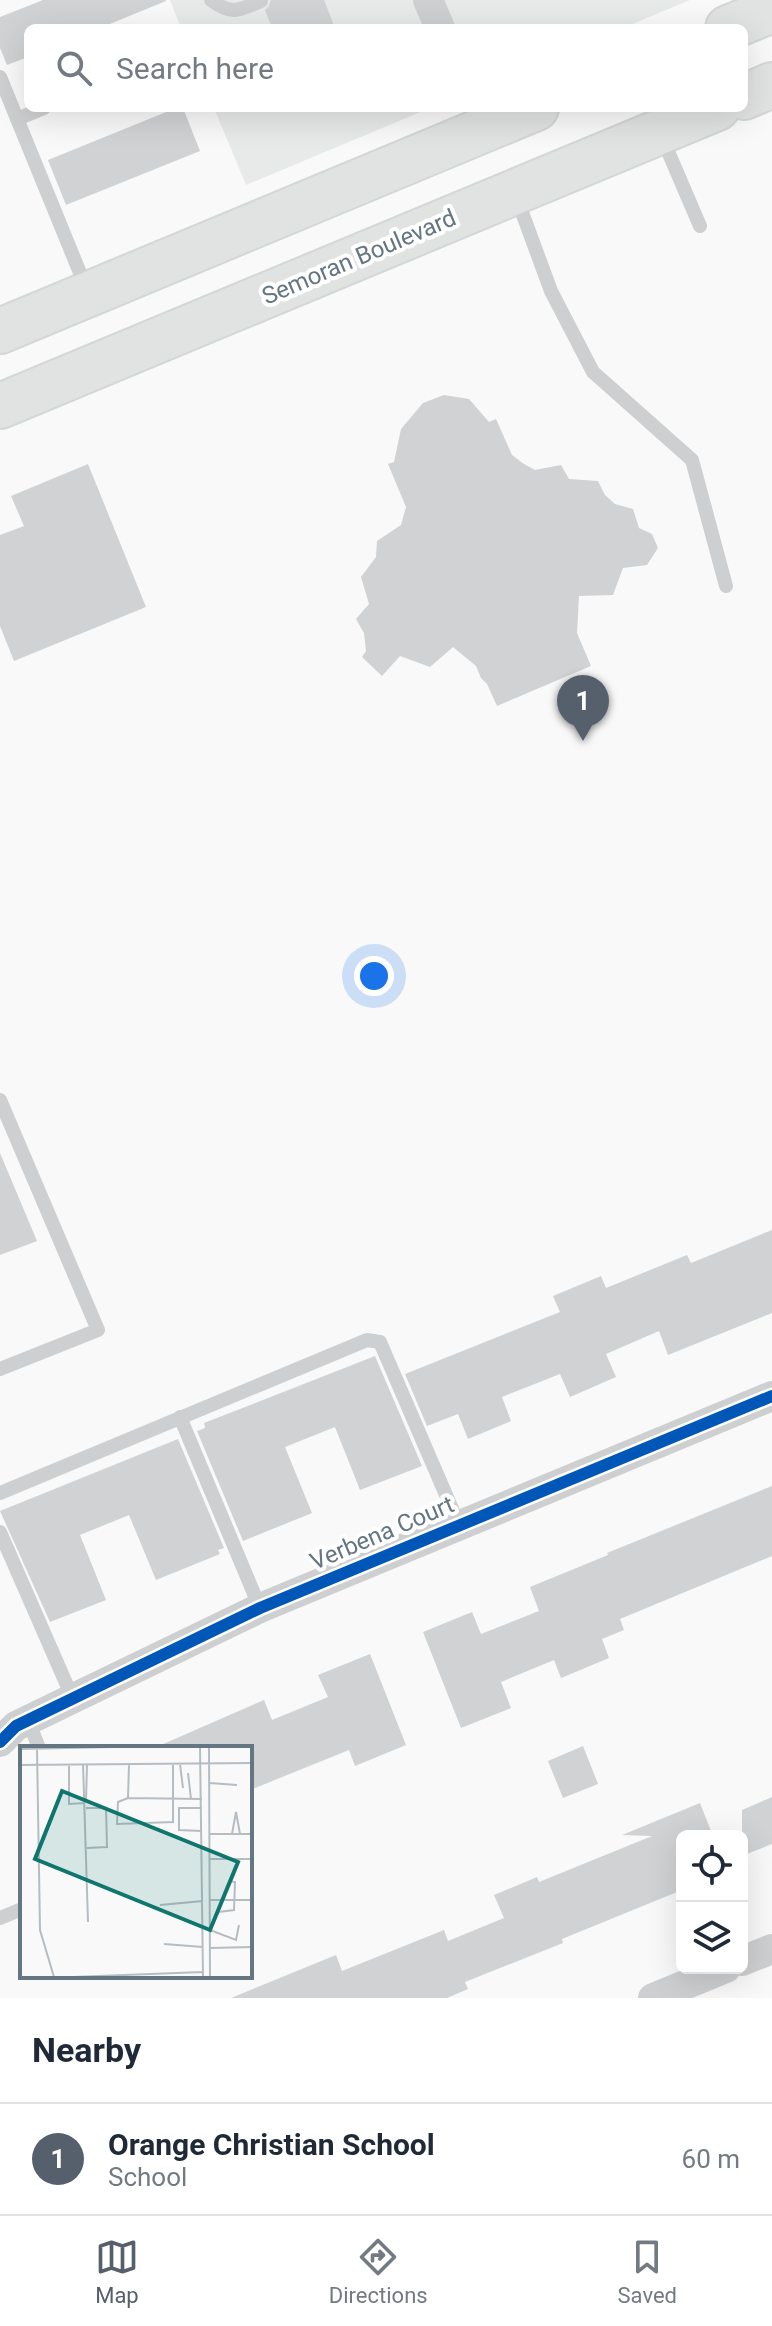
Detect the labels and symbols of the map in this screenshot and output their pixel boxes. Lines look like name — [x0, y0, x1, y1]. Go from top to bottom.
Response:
street label: Semoran Boulevard — [258, 204, 460, 310]
pin: 1 — [557, 675, 609, 741]
your location — [354, 956, 394, 996]
street label: Verbena Court — [306, 1490, 458, 1576]
inset map — [20, 1746, 252, 1978]

